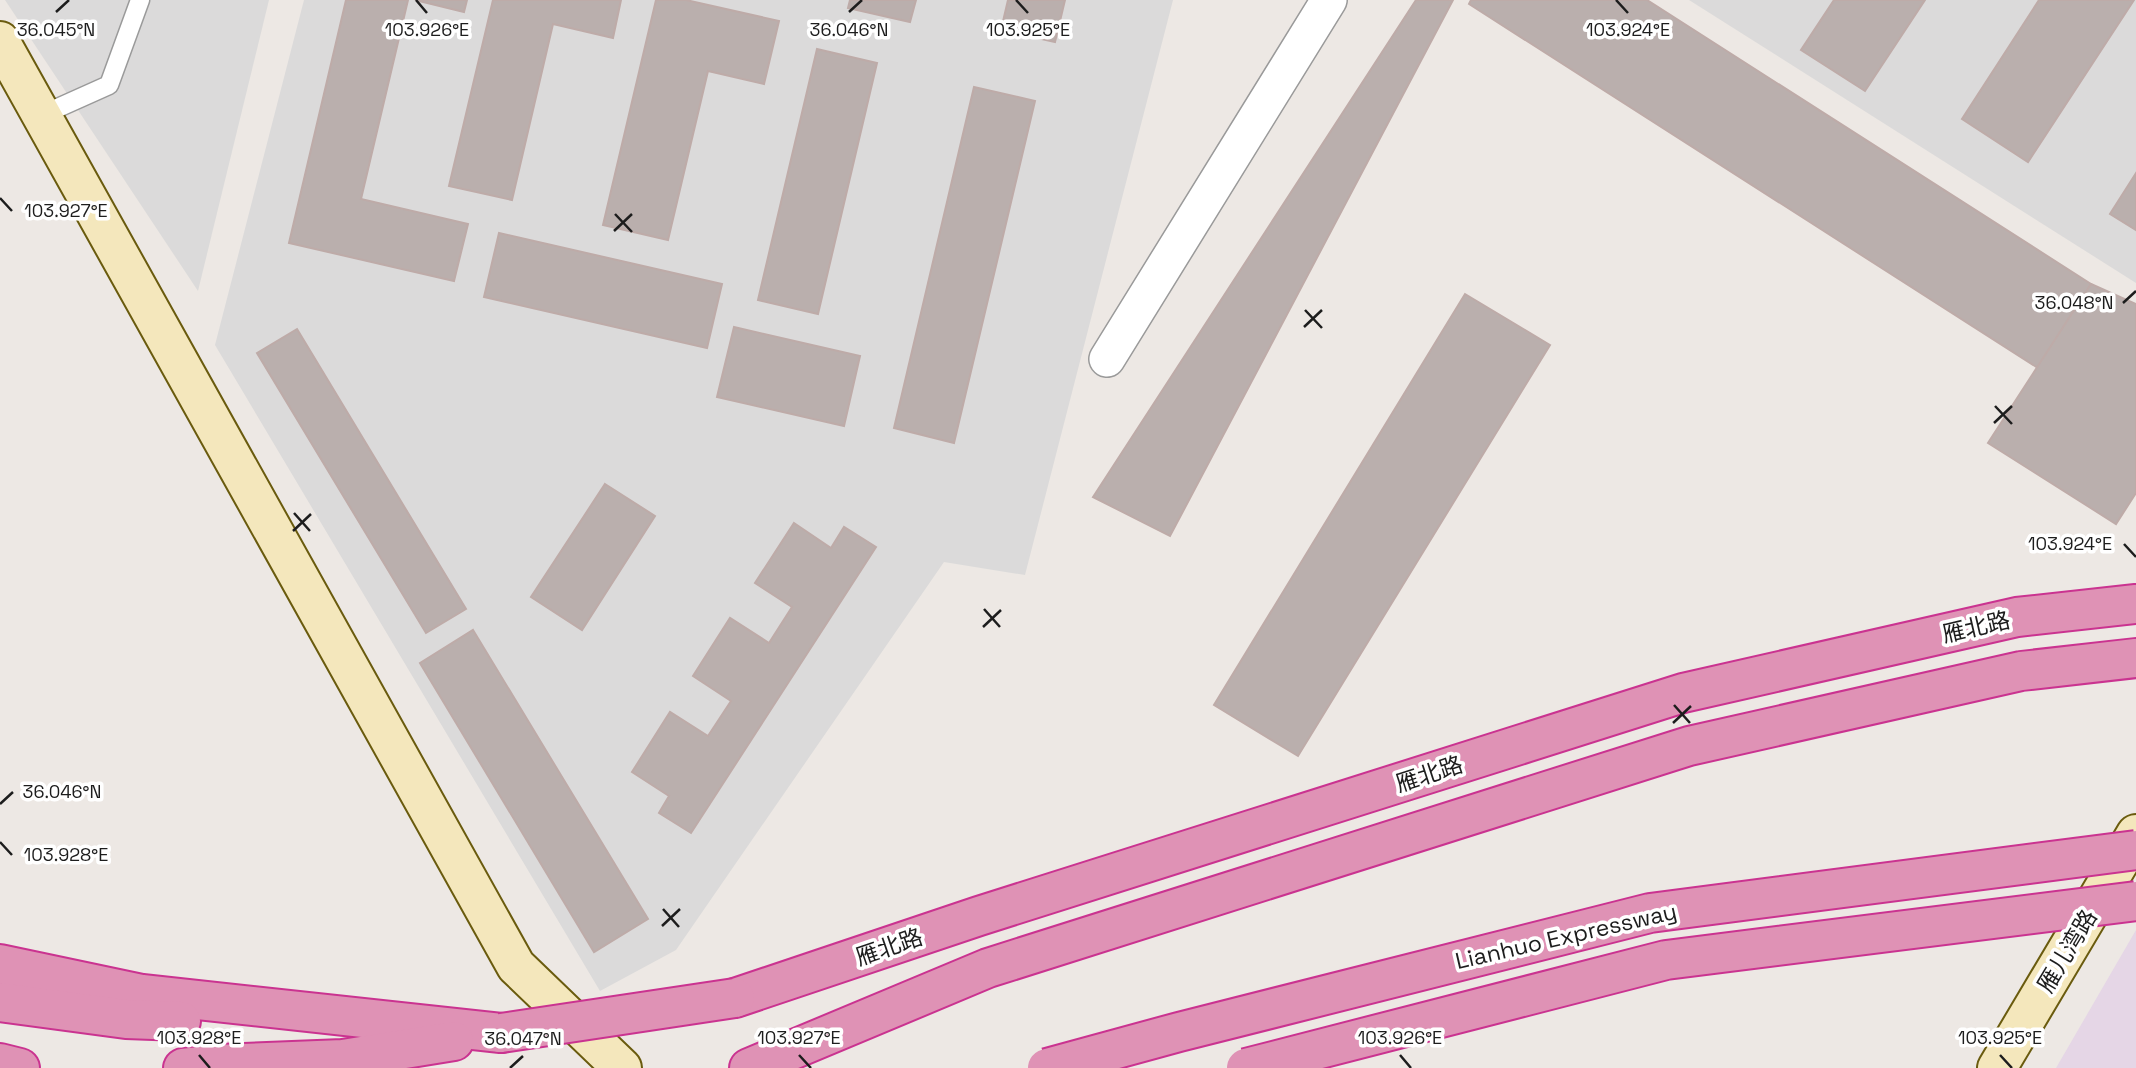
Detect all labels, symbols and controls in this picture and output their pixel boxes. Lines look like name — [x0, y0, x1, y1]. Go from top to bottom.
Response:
text: 36.045°N — [17, 18, 95, 41]
text: 103.926°E — [385, 18, 469, 41]
text: 36.046°N — [810, 18, 888, 41]
text: 103.925°E — [986, 18, 1070, 41]
text: 103.924°E — [1586, 18, 1670, 41]
text: 103.927°E — [24, 199, 108, 222]
text: 36.048°N — [2035, 291, 2113, 314]
text: 103.924°E — [2028, 532, 2112, 555]
street label: 雁北路 — [1939, 605, 2013, 649]
street label: 雁北路 — [1392, 749, 1466, 799]
text: 36.046°N — [23, 780, 101, 803]
text: 103.928°E — [24, 843, 108, 866]
street label: Lianhuo Expressway — [1452, 896, 1680, 976]
street label: 雁儿湾路 — [2030, 904, 2104, 998]
street label: 雁北路 — [851, 922, 927, 972]
text: 103.928°E — [157, 1026, 241, 1049]
text: 103.927°E — [757, 1026, 841, 1049]
text: 103.926°E — [1358, 1026, 1442, 1049]
text: 103.925°E — [1958, 1026, 2042, 1049]
text: 36.047°N — [484, 1027, 562, 1050]

